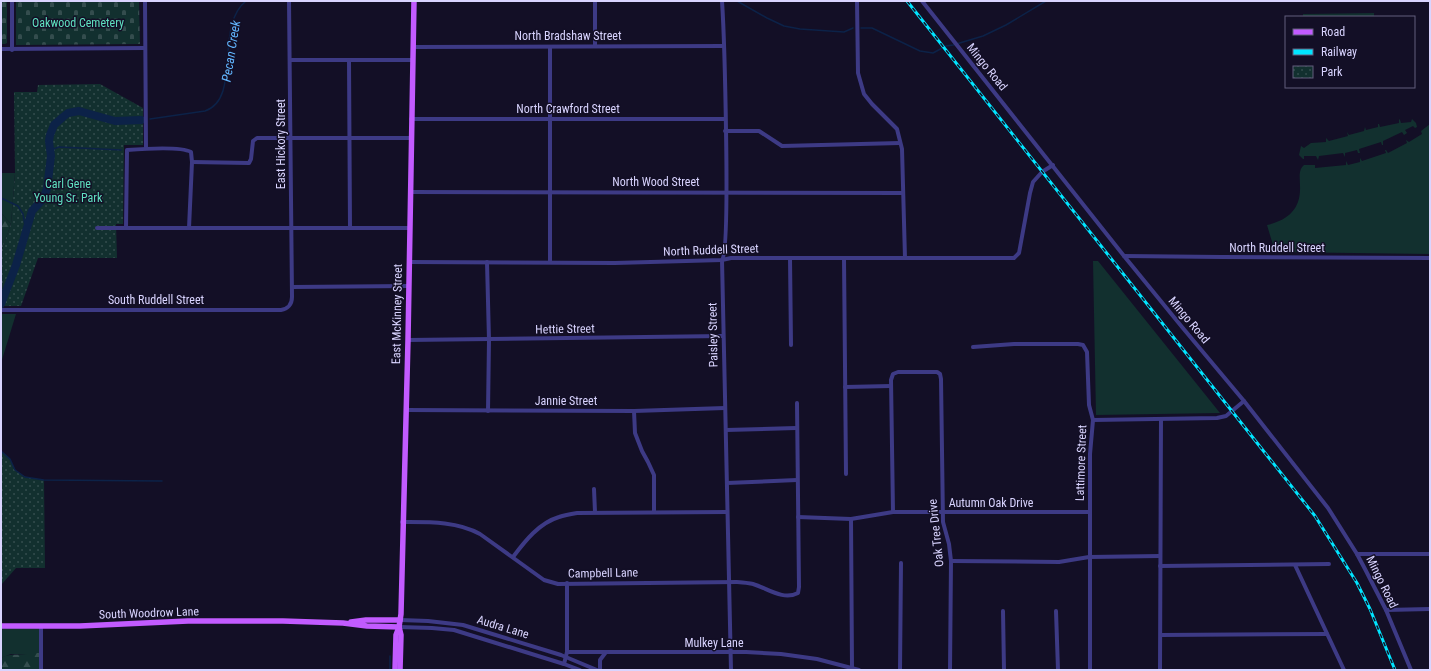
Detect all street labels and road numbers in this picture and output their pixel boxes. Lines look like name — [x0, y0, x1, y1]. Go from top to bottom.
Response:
street label: North Bradshaw Street — [515, 29, 622, 43]
street label: Mingo Road — [964, 41, 1010, 93]
street label: East Hickory Street — [274, 98, 288, 189]
street label: North Crawford Street — [516, 102, 620, 116]
street label: North Wood Street — [612, 175, 700, 189]
street label: North Ruddell Street — [663, 241, 759, 259]
street label: North Ruddell Street — [1229, 241, 1325, 255]
street label: East McKinney Street — [389, 263, 405, 364]
street label: South Ruddell Street — [108, 293, 205, 307]
street label: Mingo Road — [1166, 294, 1213, 346]
street label: Paisley Street — [705, 302, 721, 367]
street label: Hettie Street — [535, 321, 595, 337]
street label: Jannie Street — [535, 394, 598, 408]
street label: Lattimore Street — [1073, 424, 1089, 501]
street label: Autumn Oak Drive — [949, 496, 1034, 510]
street label: Oak Tree Drive — [925, 498, 947, 568]
street label: Mingo Road — [1363, 554, 1401, 610]
street label: Campbell Lane — [568, 565, 639, 581]
street label: South Woodrow Lane — [99, 604, 200, 622]
street label: Audra Lane — [475, 612, 531, 642]
street label: Mulkey Lane — [684, 636, 744, 650]

